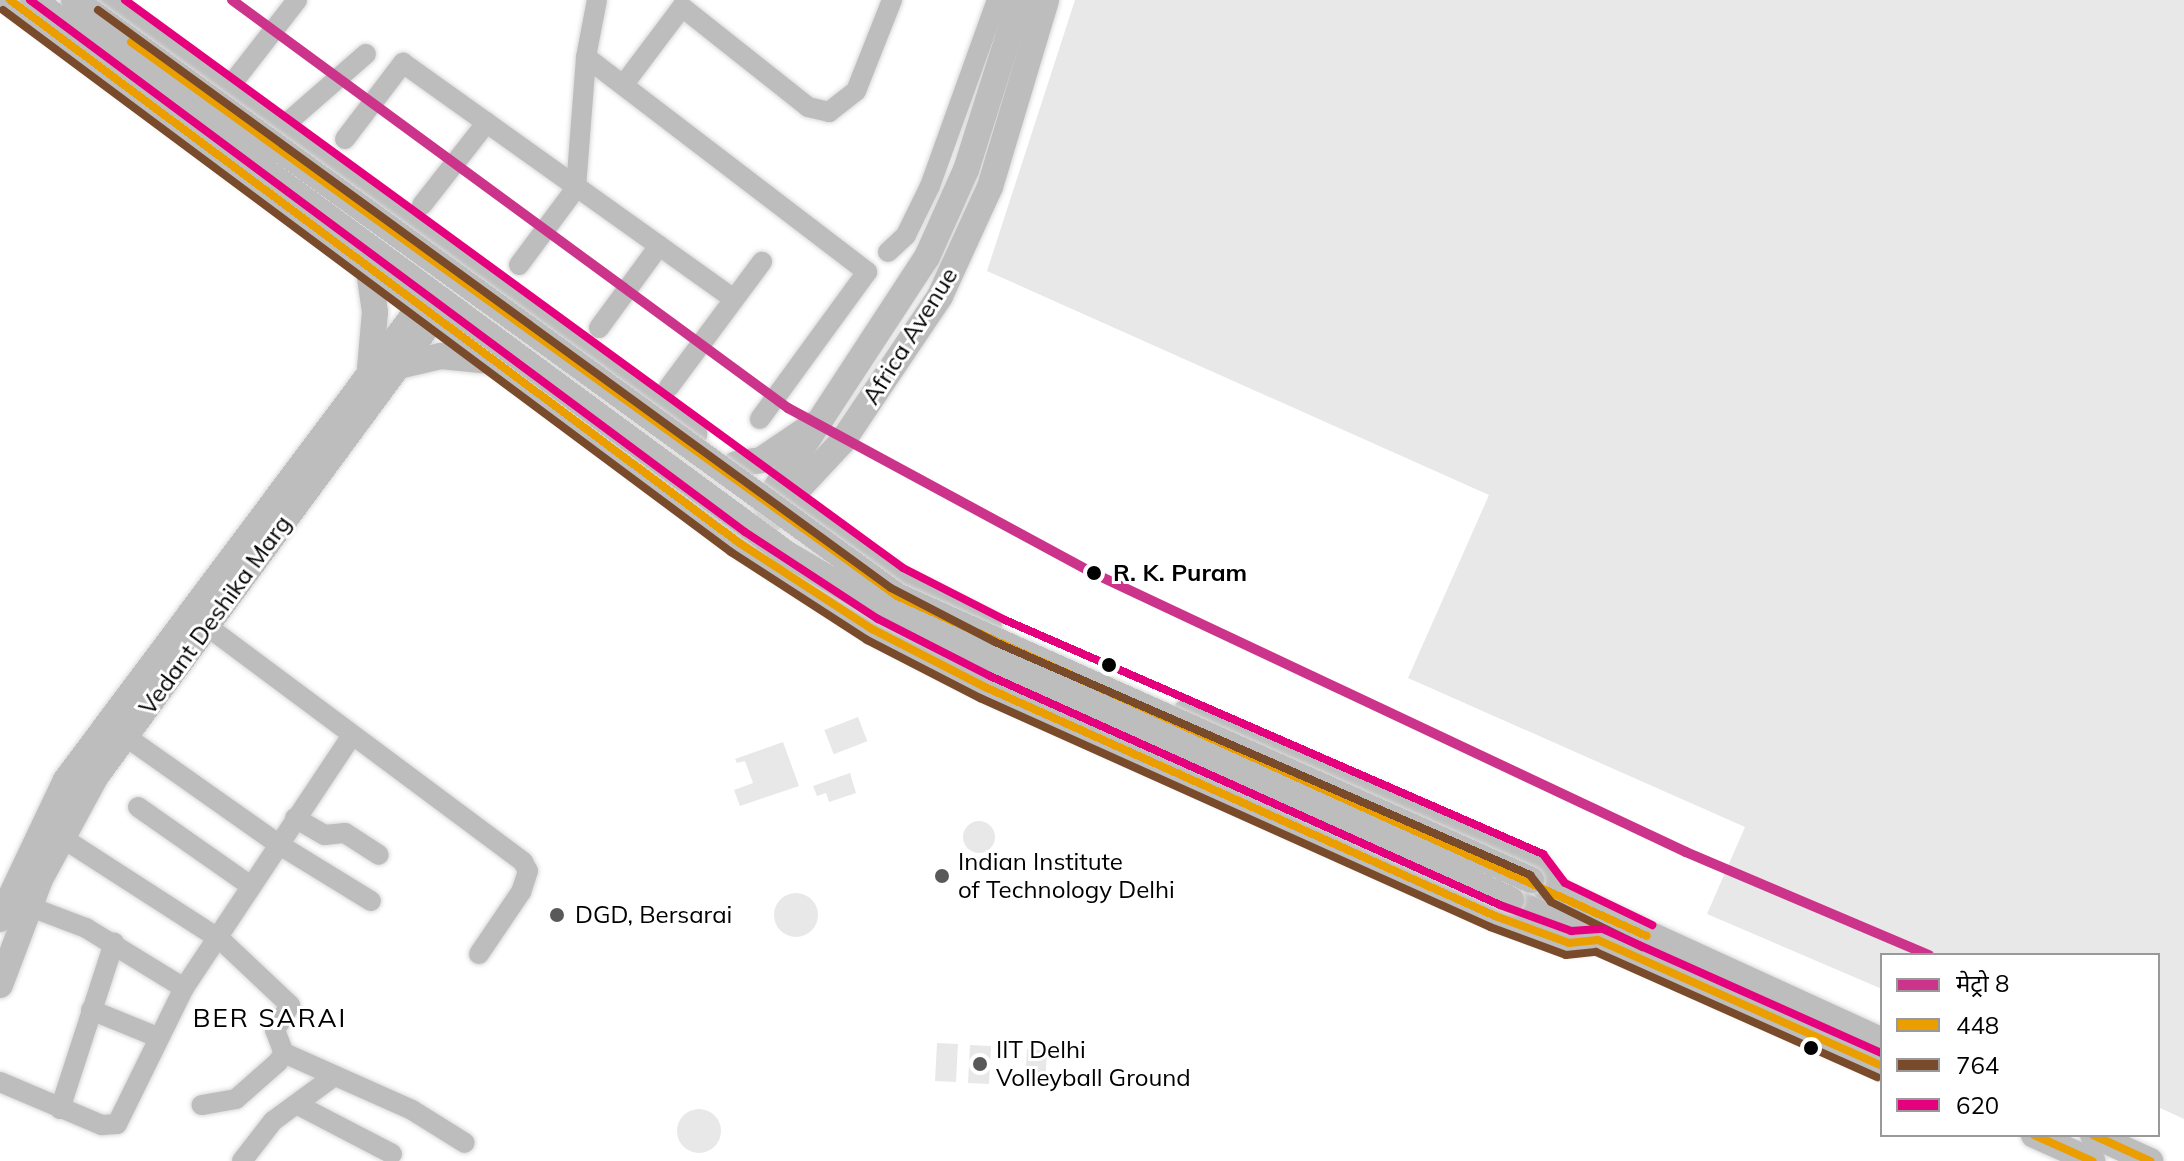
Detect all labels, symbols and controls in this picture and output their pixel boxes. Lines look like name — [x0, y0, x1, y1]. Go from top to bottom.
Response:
street label: Africa Avenue — [856, 262, 964, 410]
street label: Vedant Deshika Marg — [133, 510, 297, 720]
place label: R. K. Puram — [1113, 559, 1247, 587]
marker: R. K. Puram — [1082, 561, 1106, 585]
unlabelled marker — [1101, 657, 1117, 673]
place label: Indian Institute of Technology Delhi — [958, 848, 1175, 904]
marker: Indian Institute of Technology Delhi — [933, 867, 951, 885]
place label: DGD, Bersarai — [575, 901, 732, 929]
marker: DGD, Bersarai — [546, 904, 568, 926]
legend — [1880, 953, 2160, 1137]
text: मेट्रो 8 — [1956, 968, 2009, 998]
district label: BER SARAI — [193, 1002, 347, 1034]
text: 448 — [1956, 1010, 1999, 1040]
place label: IIT Delhi Volleyball Ground — [996, 1036, 1191, 1092]
unlabelled marker — [1803, 1040, 1819, 1056]
text: 764 — [1956, 1050, 1999, 1080]
marker: IIT Delhi Volleyball Ground — [971, 1055, 989, 1073]
text: 620 — [1956, 1090, 1999, 1120]

